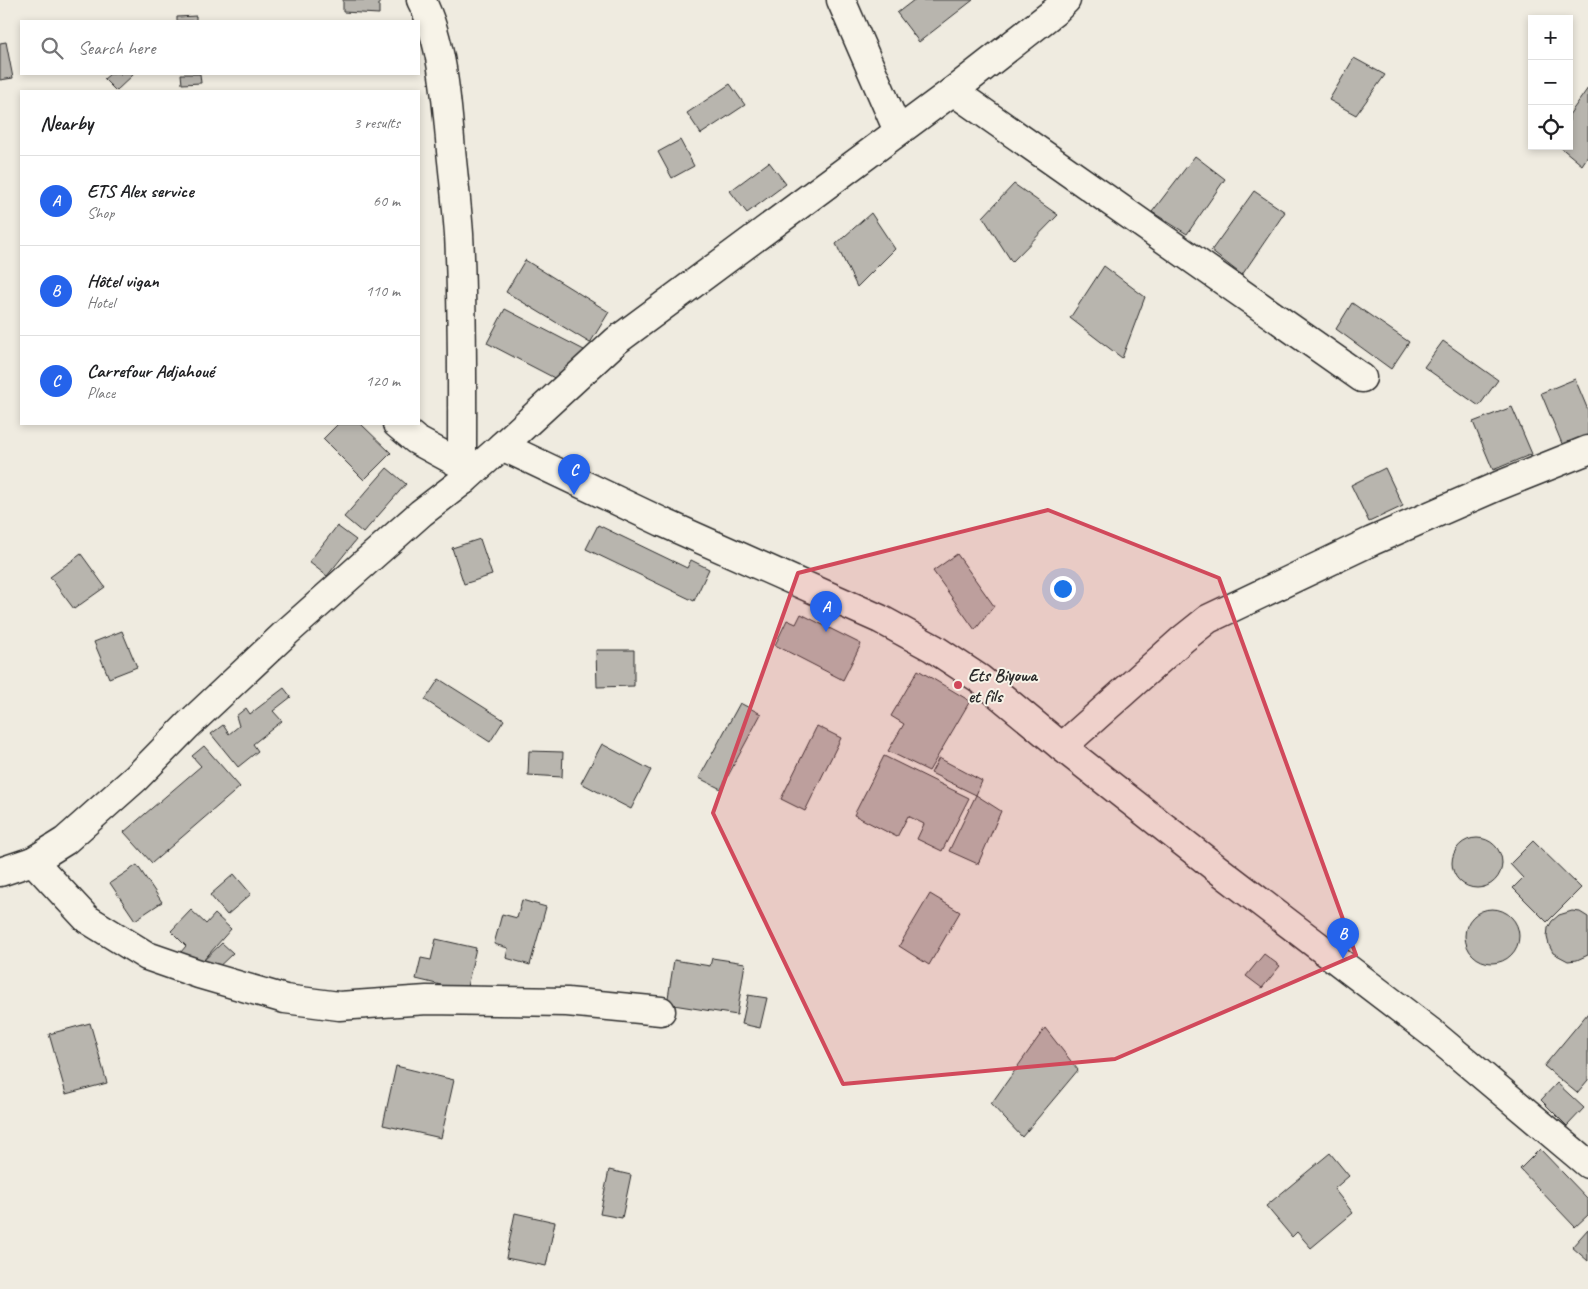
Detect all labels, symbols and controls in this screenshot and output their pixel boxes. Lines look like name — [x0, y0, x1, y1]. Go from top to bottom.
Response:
map controls — [1528, 15, 1573, 150]
button: + — [1528, 15, 1573, 60]
search box — [20, 20, 420, 75]
icon: search — [38, 34, 66, 62]
text: Search here — [78, 36, 155, 60]
button: − — [1528, 60, 1573, 105]
button: locate — [1528, 105, 1573, 150]
text: Nearby — [40, 110, 93, 136]
text: 3 results — [353, 113, 400, 133]
text: ETS Alex service — [87, 179, 193, 203]
text: A — [52, 191, 60, 211]
text: 60 m — [373, 191, 400, 211]
text: Shop — [87, 203, 114, 223]
text: Hôtel vigan — [87, 269, 159, 293]
text: B — [52, 281, 60, 301]
text: 110 m — [366, 281, 400, 301]
text: Hotel — [87, 293, 115, 313]
text: Carrefour Adjahoué — [87, 359, 214, 383]
text: C — [52, 371, 60, 391]
text: 120 m — [366, 371, 400, 391]
text: Place — [87, 383, 115, 403]
pin: C — [558, 454, 590, 495]
your location — [1050, 576, 1076, 602]
pin: A — [810, 591, 842, 632]
place label: Ets Biyowa et fils — [968, 664, 1038, 707]
marker: Ets Biyowa et fils — [952, 679, 964, 691]
pin: B — [1327, 918, 1359, 959]

